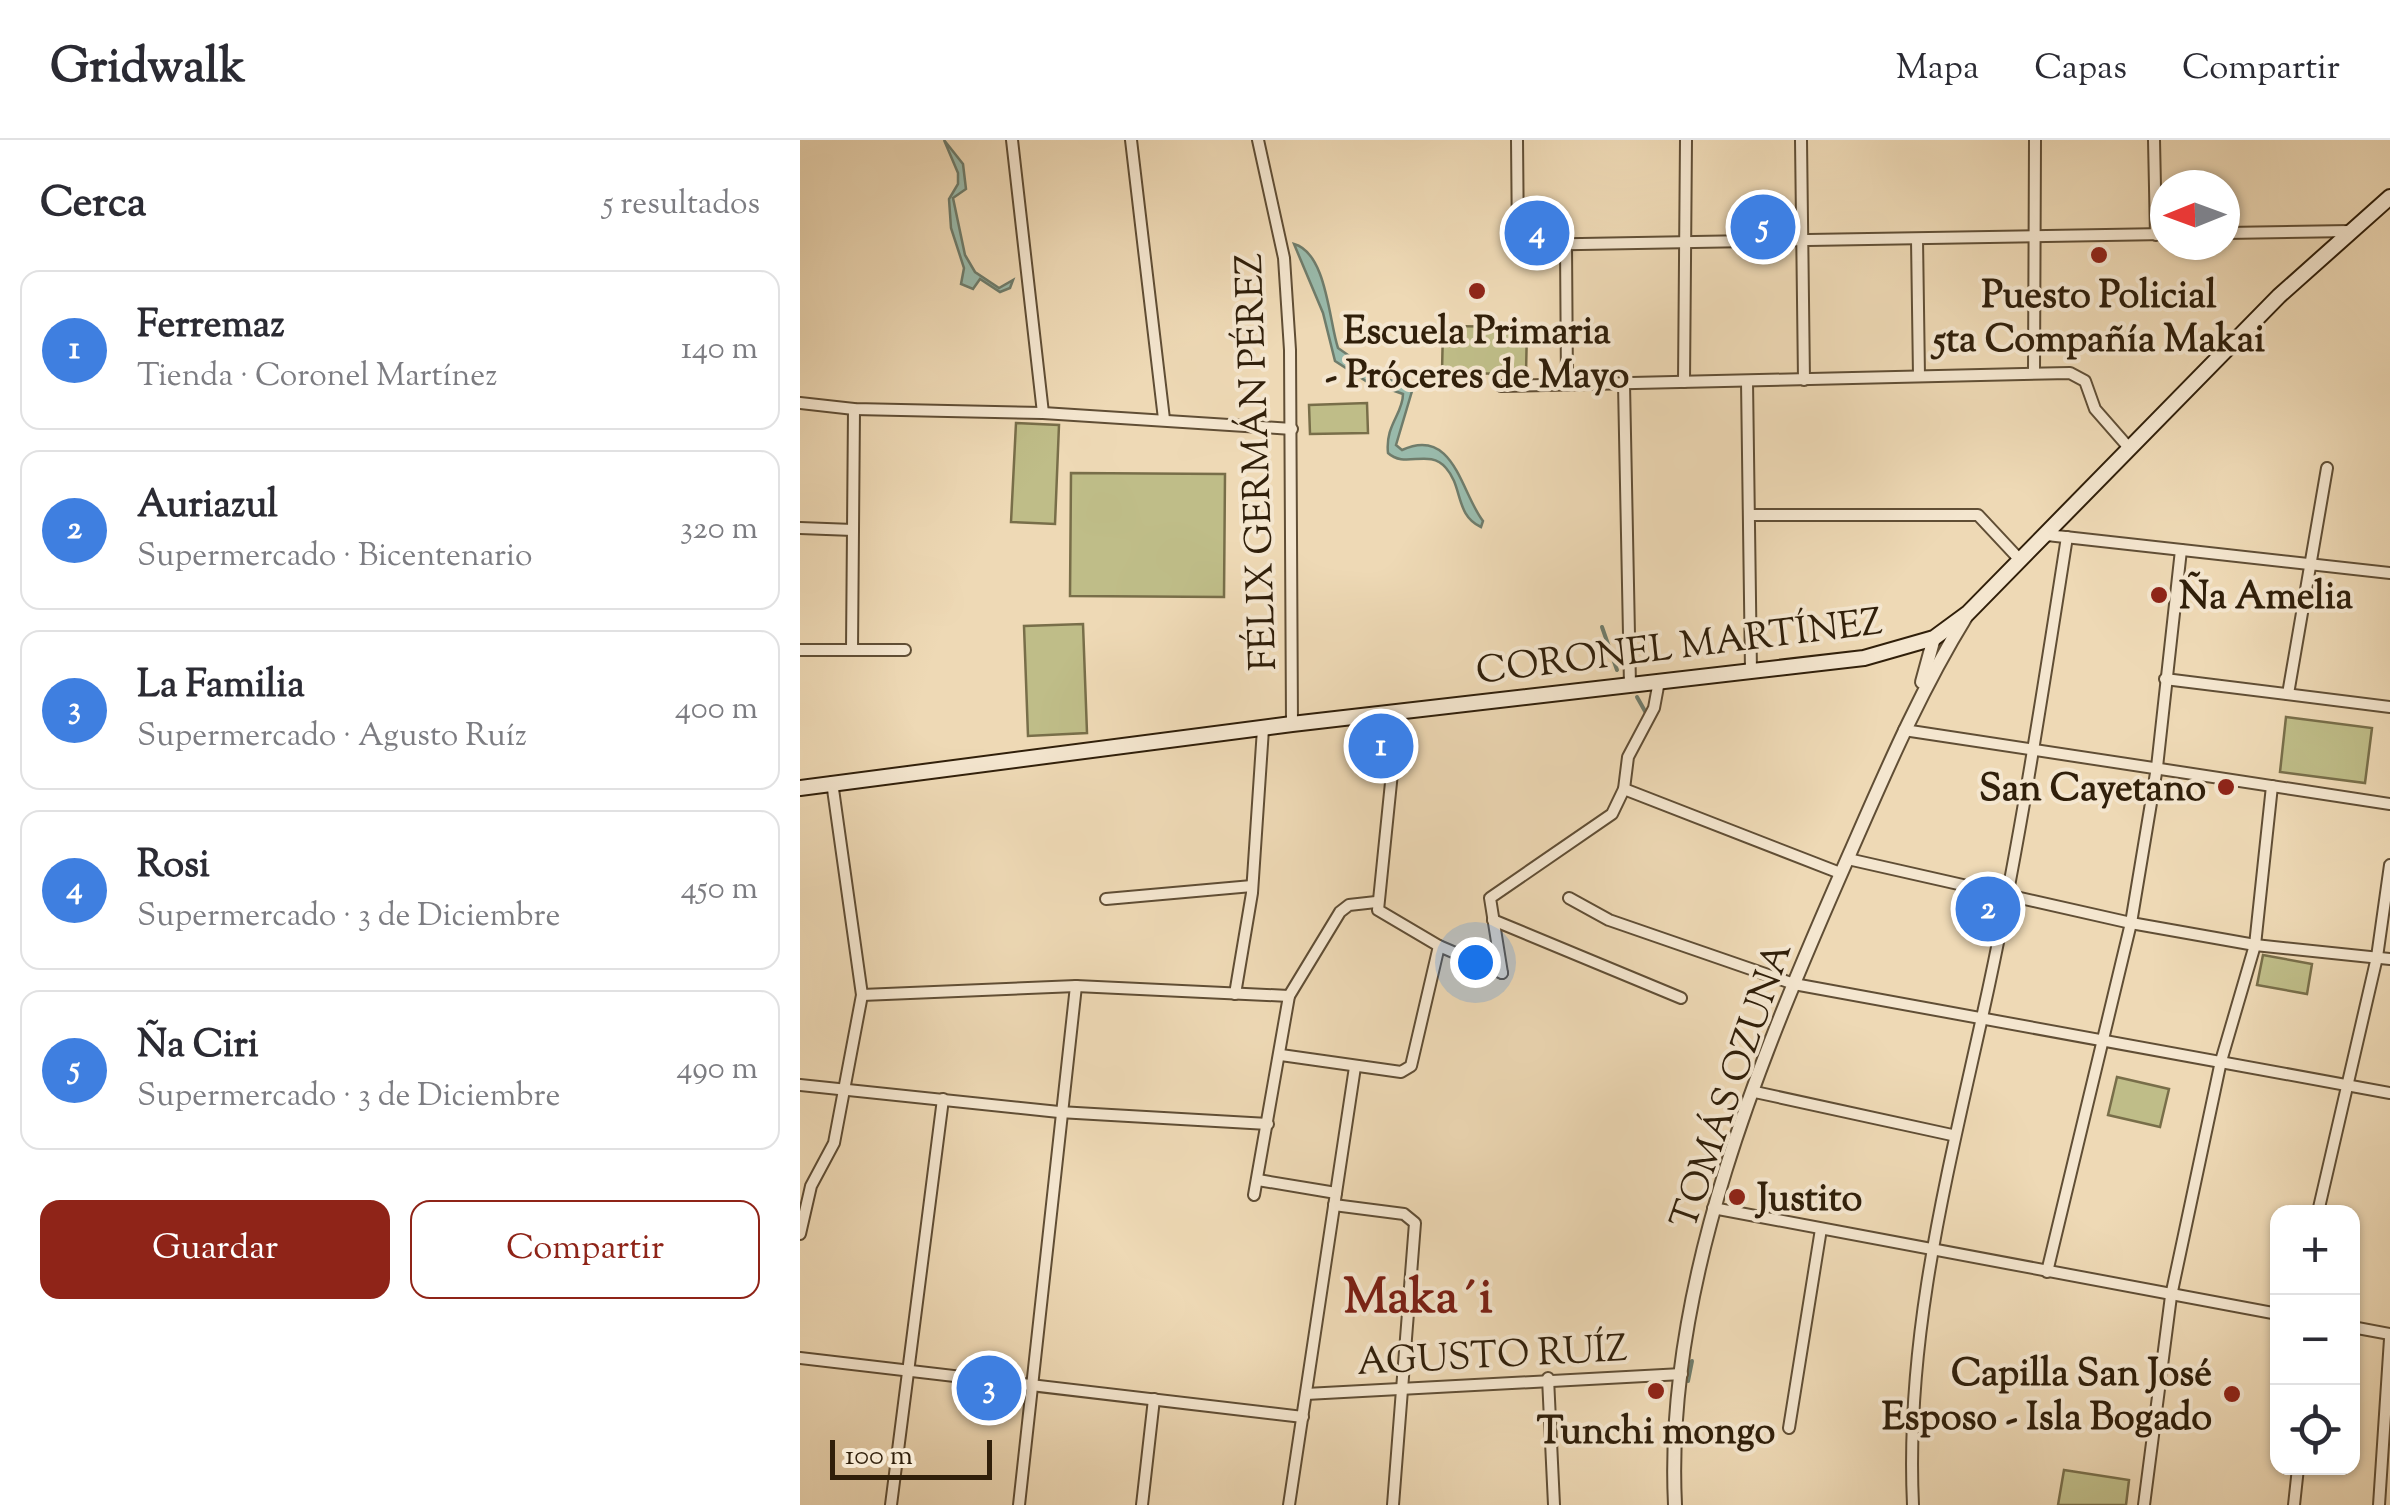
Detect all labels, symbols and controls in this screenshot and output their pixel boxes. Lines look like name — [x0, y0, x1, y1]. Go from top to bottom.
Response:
text: Gridwalk — [50, 35, 245, 104]
text: Mapa — [1896, 44, 1979, 95]
text: Capas — [2034, 44, 2127, 95]
text: Compartir — [2182, 44, 2340, 95]
north arrow — [2150, 170, 2240, 260]
text: Cerca — [40, 175, 146, 235]
text: 5 resultados — [603, 182, 760, 228]
pin: 5 — [1730, 189, 1796, 264]
pin: 4 — [1504, 196, 1570, 270]
marker: Puesto Policial 5ta Compañía Makai — [2088, 244, 2110, 266]
street label: FÉLIX GERMÁN PÉREZ — [1224, 252, 1293, 671]
place label: Puesto Policial 5ta Compañía Makai — [1930, 271, 2265, 369]
marker: Escuela Primaria - Próceres de Mayo — [1466, 280, 1488, 302]
text: Ferremaz — [137, 300, 285, 354]
place label: Escuela Primaria - Próceres de Mayo — [1325, 307, 1629, 405]
text: 1 — [69, 327, 80, 373]
text: 140 m — [681, 327, 758, 373]
text: Tienda · Coronel Martínez — [137, 354, 497, 400]
text: Auriazul — [137, 480, 278, 534]
text: 2 — [67, 507, 82, 553]
text: 320 m — [680, 507, 758, 553]
text: Supermercado · Bicentenario — [137, 534, 533, 580]
place label: Ña Amelia — [2179, 571, 2354, 626]
marker: Ña Amelia — [2148, 584, 2170, 606]
street label: CORONEL MARTÍNEZ — [1473, 596, 1886, 701]
text: La Familia — [137, 660, 305, 714]
text: 3 — [68, 687, 81, 733]
text: 400 m — [675, 687, 758, 733]
pin: 1 — [1348, 708, 1414, 784]
text: Supermercado · Agusto Ruíz — [137, 714, 527, 760]
place label: San Cayetano — [1979, 764, 2206, 818]
marker: San Cayetano — [2215, 776, 2237, 798]
text: Rosi — [137, 840, 210, 894]
text: 4 — [66, 867, 83, 913]
text: 450 m — [681, 867, 758, 913]
pin: 2 — [1956, 872, 2020, 946]
text: Supermercado · 3 de Diciembre — [137, 894, 560, 940]
street label: TOMÁS OZUNA — [1658, 935, 1808, 1237]
your location — [1450, 937, 1501, 988]
text: Ña Ciri — [137, 1020, 259, 1074]
text: 5 — [69, 1047, 80, 1093]
text: 490 m — [676, 1047, 758, 1093]
text: Supermercado · 3 de Diciembre — [137, 1074, 560, 1120]
place label: Justito — [1754, 1174, 1862, 1228]
marker: Justito — [1726, 1186, 1748, 1208]
button: Guardar — [40, 1200, 390, 1299]
button: Compartir — [410, 1200, 760, 1299]
map controls — [2270, 1205, 2360, 1475]
button: + — [2270, 1205, 2360, 1295]
district label: Maka´i — [1343, 1266, 1493, 1335]
button: − — [2270, 1295, 2360, 1385]
street label: AGUSTO RUÍZ — [1356, 1323, 1629, 1392]
place label: Capilla San José Esposo - Isla Bogado — [1882, 1349, 2212, 1447]
pin: 3 — [956, 1350, 1022, 1426]
marker: Tunchi mongo — [1645, 1380, 1667, 1402]
marker: Capilla San José Esposo - Isla Bogado — [2221, 1383, 2243, 1405]
button: locate — [2270, 1385, 2360, 1475]
place label: Tunchi mongo — [1537, 1407, 1775, 1461]
scale bar — [830, 1435, 992, 1480]
text: 100 m — [845, 1437, 913, 1477]

